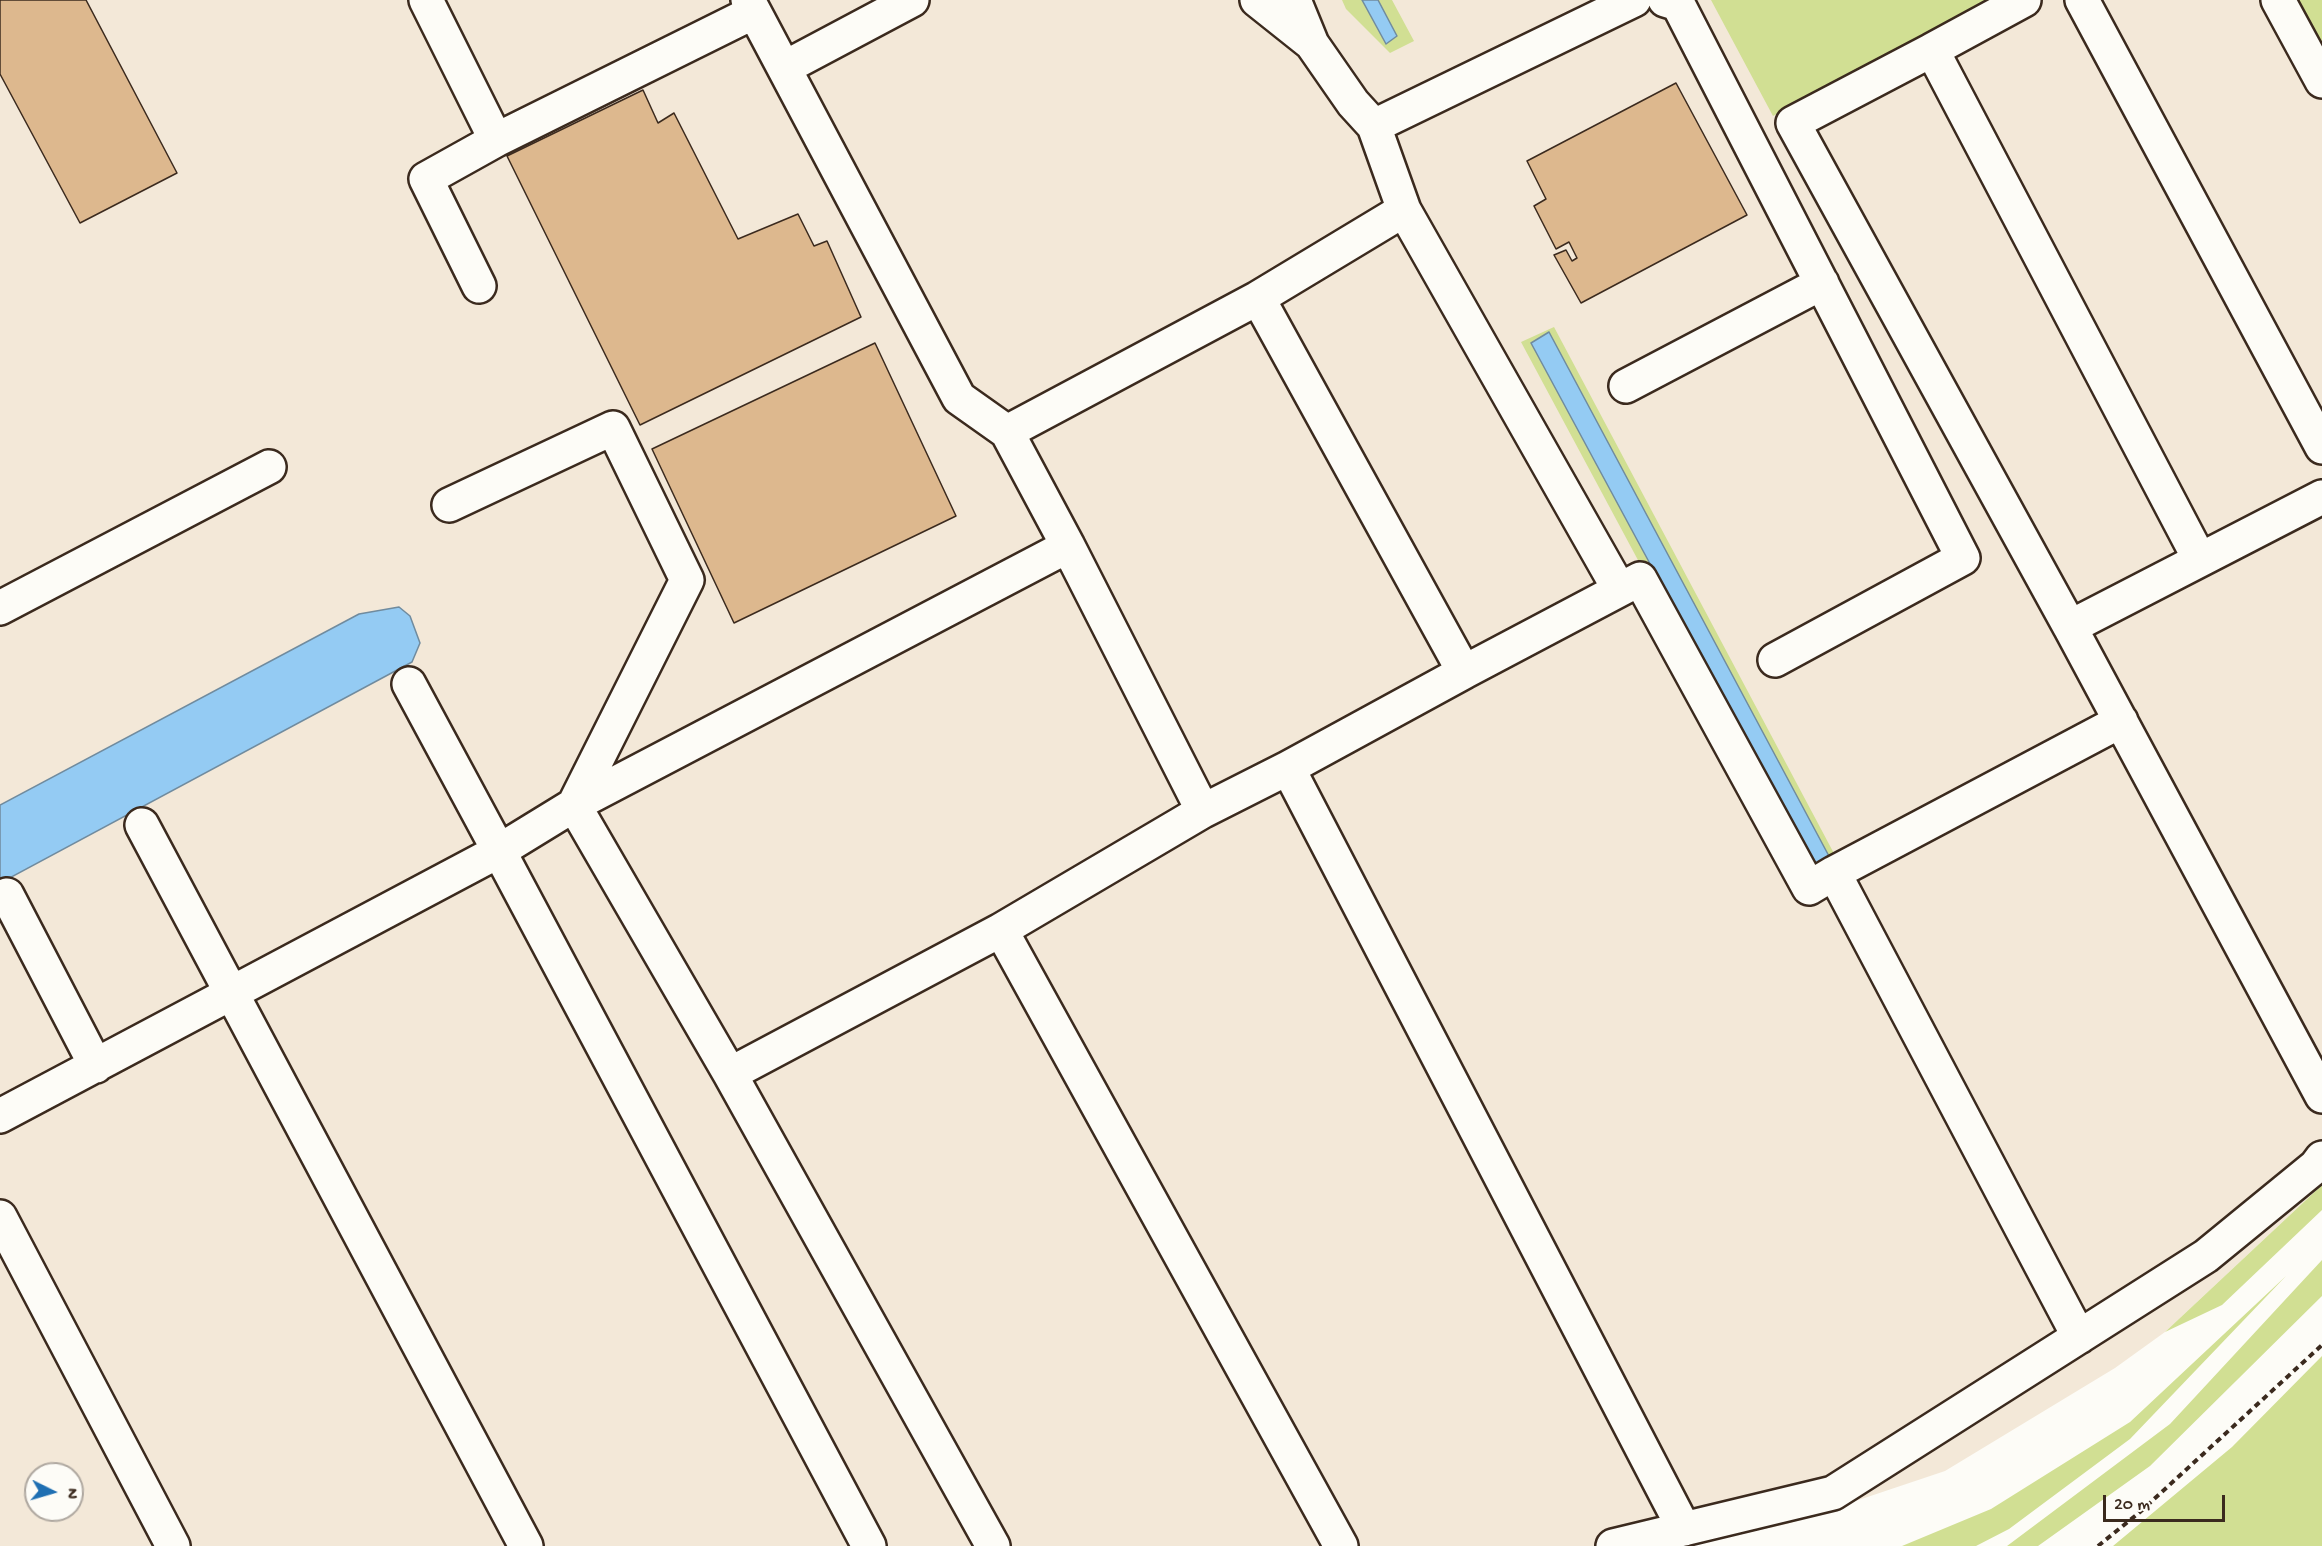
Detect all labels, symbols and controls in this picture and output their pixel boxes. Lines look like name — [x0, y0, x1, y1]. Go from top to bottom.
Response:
north arrow — [24, 1462, 84, 1522]
scale bar — [2106, 1483, 2228, 1521]
text: N — [61, 1487, 80, 1499]
text: 20 m — [2114, 1495, 2150, 1516]

